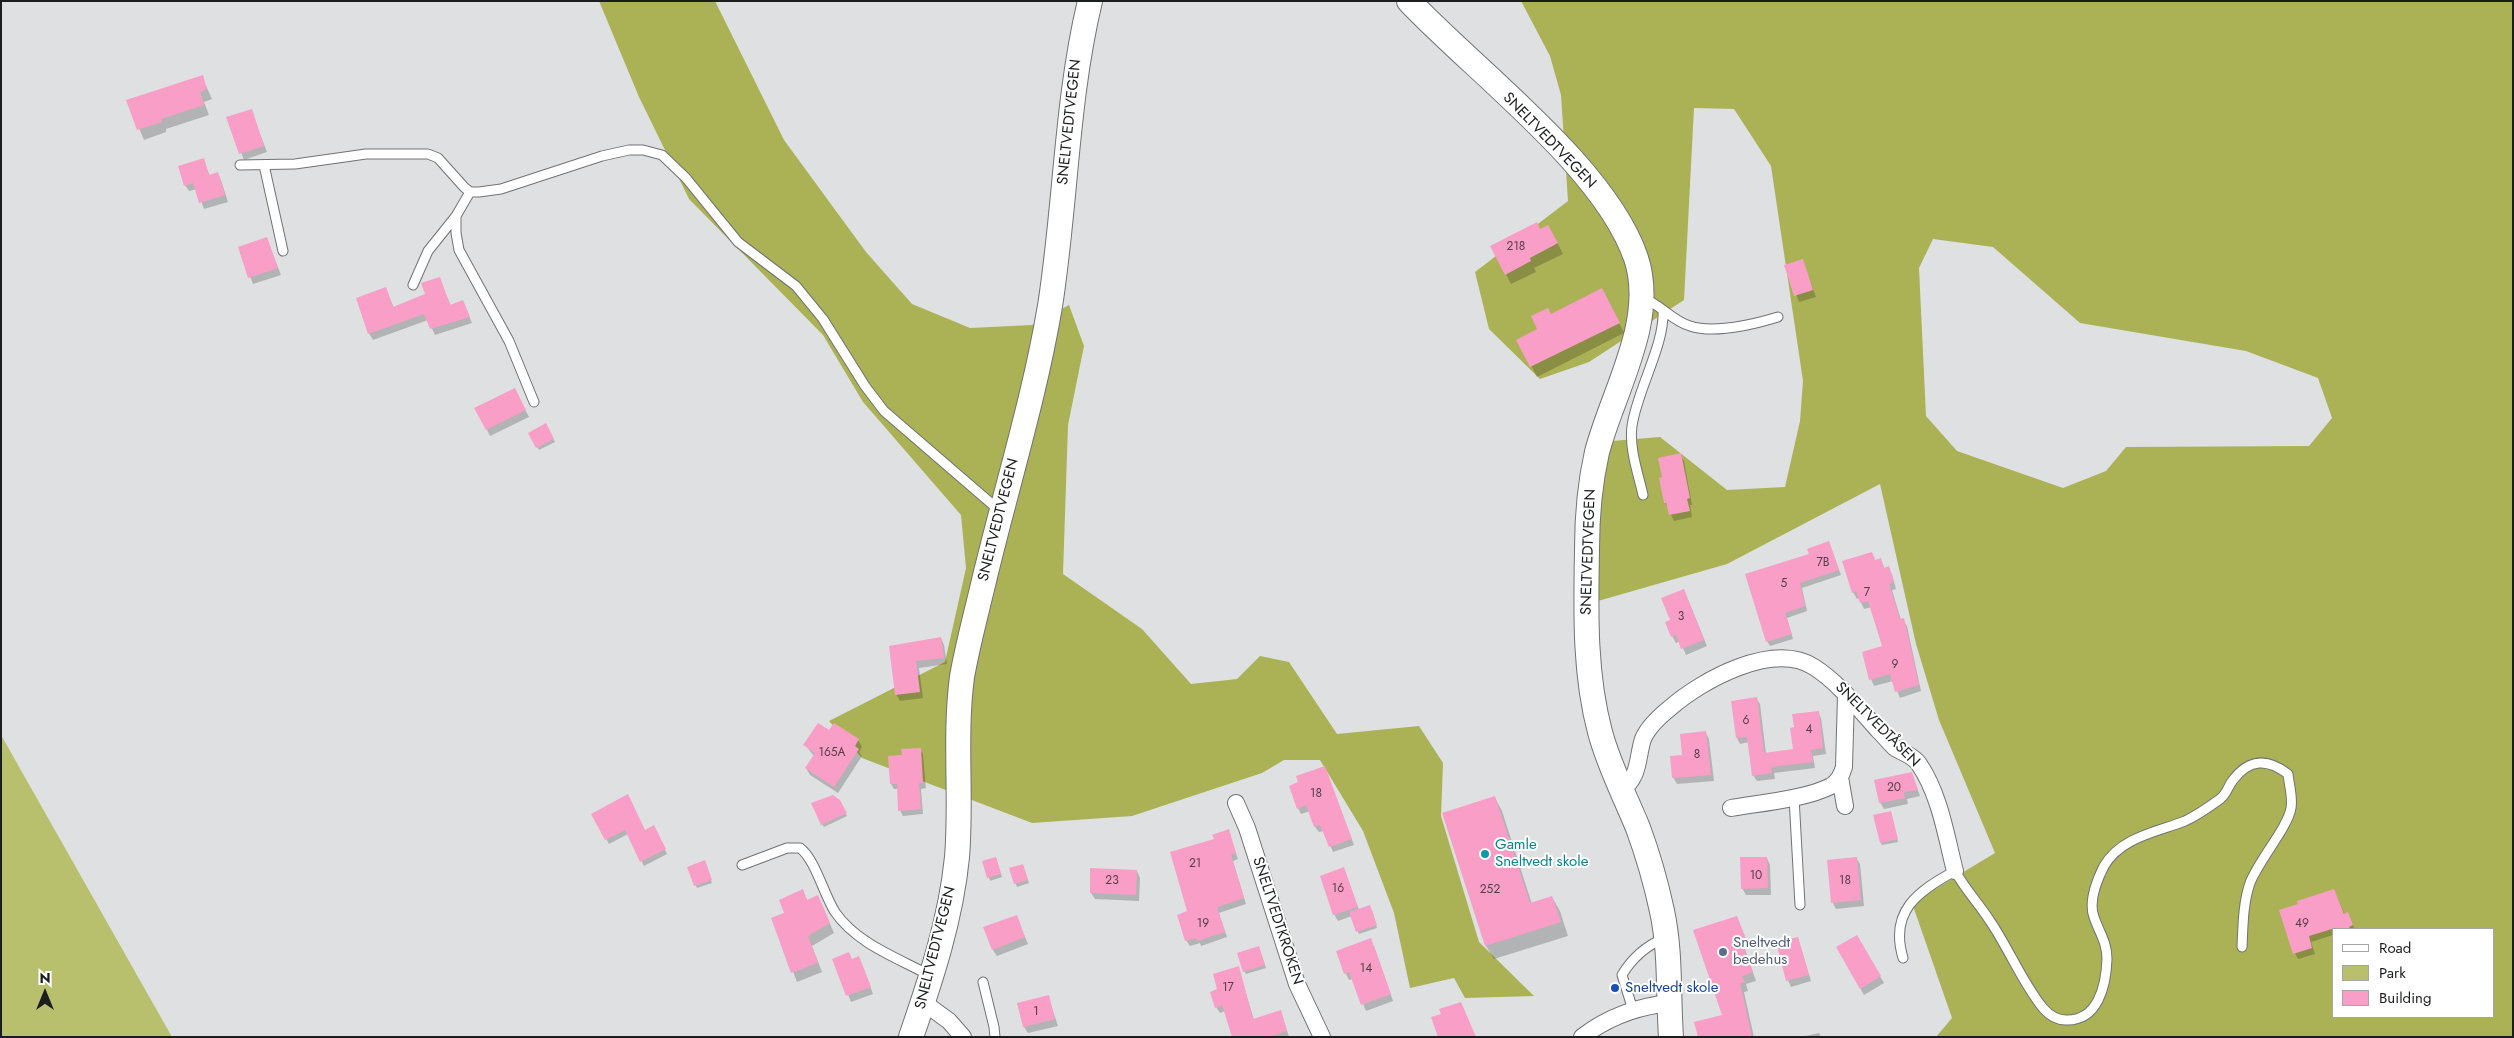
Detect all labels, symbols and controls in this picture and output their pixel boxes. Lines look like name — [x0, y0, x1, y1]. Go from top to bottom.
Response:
street label: SNELTVEDTVEGEN — [1054, 58, 1086, 186]
street label: SNELTVEDTVEGEN — [1499, 89, 1599, 193]
house number: 218 — [1507, 240, 1525, 254]
street label: SNELTVEDTVEGEN — [975, 457, 1023, 583]
street label: SNELTVEDTVEGEN — [1578, 489, 1600, 615]
house number: 7B — [1817, 556, 1829, 570]
house number: 5 — [1781, 577, 1787, 591]
house number: 7 — [1864, 586, 1870, 600]
house number: 3 — [1678, 610, 1684, 624]
house number: 9 — [1892, 658, 1898, 672]
street label: SNELTVEDTÅSEN — [1831, 679, 1923, 771]
house number: 6 — [1743, 714, 1749, 728]
house number: 4 — [1806, 723, 1812, 737]
house number: 165A — [819, 746, 845, 760]
house number: 8 — [1694, 748, 1700, 762]
house number: 20 — [1887, 781, 1901, 795]
house number: 18 — [1310, 787, 1322, 801]
place label: Gamle Sneltvedt skole — [1495, 836, 1588, 871]
marker: Gamle Sneltvedt skole — [1479, 848, 1491, 860]
street label: SNELTVEDTKROKEN — [1248, 855, 1306, 987]
house number: 21 — [1189, 857, 1201, 871]
house number: 10 — [1750, 869, 1762, 883]
house number: 23 — [1105, 874, 1119, 888]
house number: 18 — [1839, 874, 1851, 888]
house number: 16 — [1332, 882, 1344, 896]
house number: 252 — [1480, 883, 1500, 897]
street label: SNELTVEDTVEGEN — [912, 885, 960, 1011]
house number: 19 — [1197, 917, 1209, 931]
house number: 49 — [2295, 917, 2309, 931]
legend — [2332, 928, 2494, 1018]
place label: Sneltvedt bedehus — [1733, 934, 1790, 969]
text: Road — [2379, 937, 2411, 959]
marker: Sneltvedt bedehus — [1717, 946, 1729, 958]
house number: 14 — [1360, 962, 1372, 976]
text: Park — [2379, 962, 2406, 984]
north arrow — [20, 968, 70, 1018]
text: N — [39, 968, 51, 988]
place label: Sneltvedt skole — [1625, 979, 1718, 997]
house number: 17 — [1222, 981, 1234, 995]
marker: Sneltvedt skole — [1609, 982, 1621, 994]
text: Building — [2379, 987, 2431, 1009]
house number: 1 — [1033, 1005, 1039, 1019]

